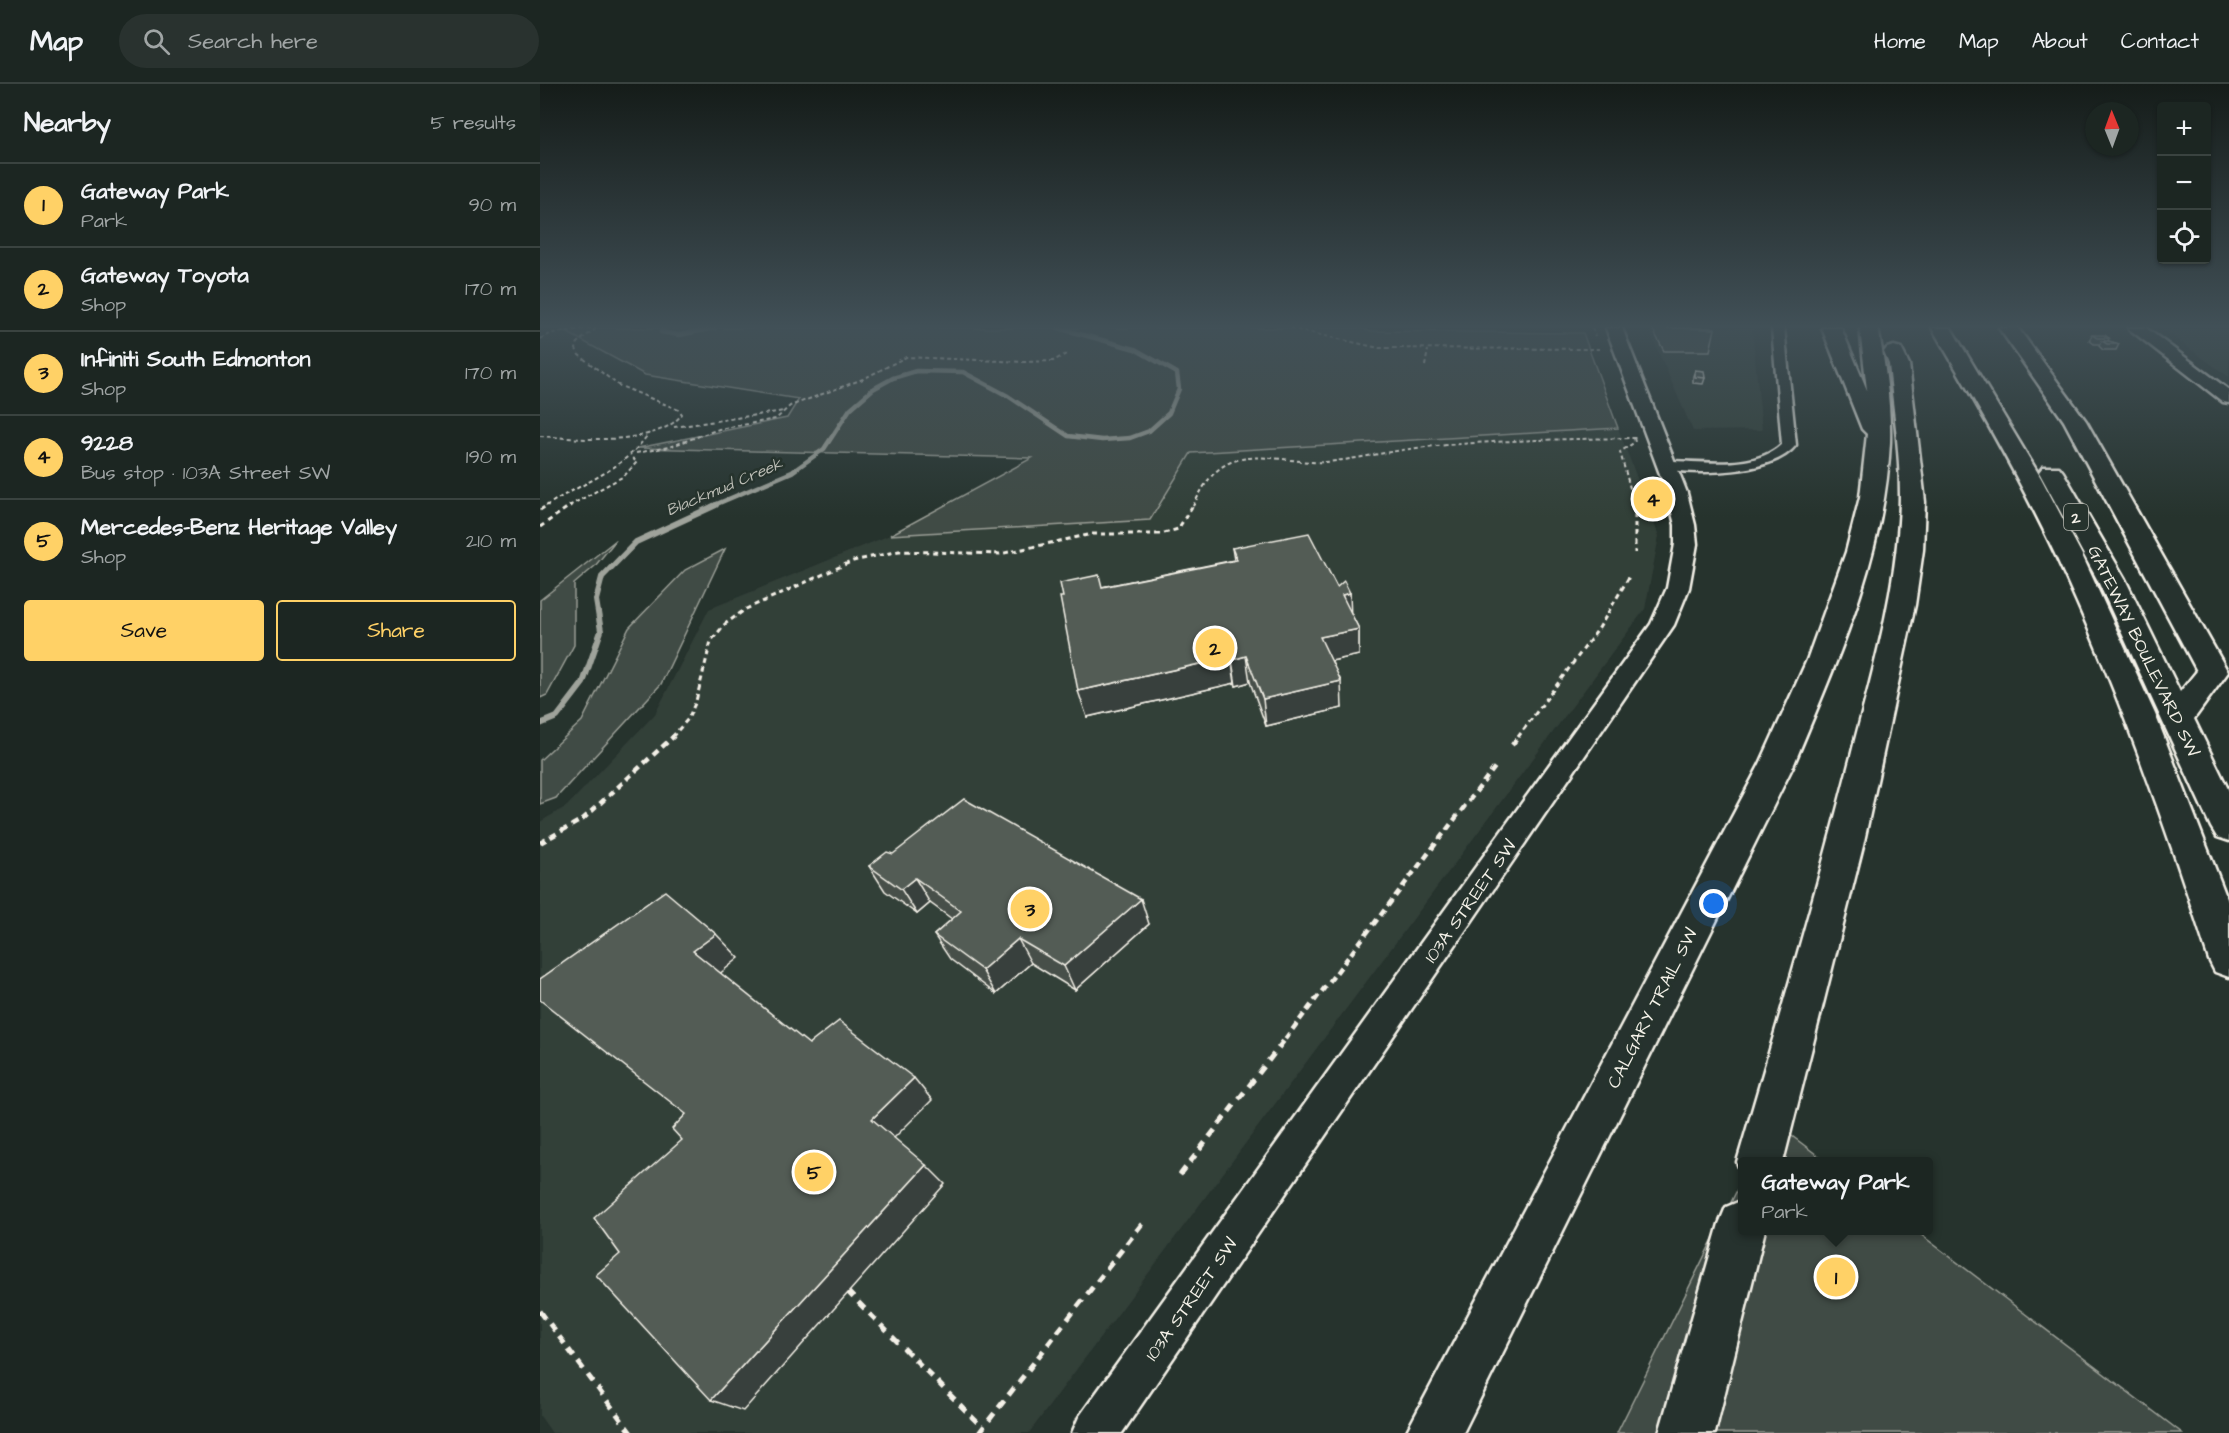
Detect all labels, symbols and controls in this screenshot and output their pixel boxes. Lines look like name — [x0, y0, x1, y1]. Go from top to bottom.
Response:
search box — [119, 14, 539, 68]
text: Map — [30, 22, 83, 61]
icon: search — [140, 25, 173, 58]
text: Search here — [188, 26, 318, 57]
text: Home — [1874, 27, 1926, 56]
text: Map — [1959, 27, 1999, 56]
text: About — [2032, 27, 2088, 56]
text: Contact — [2121, 27, 2199, 56]
north arrow — [2085, 102, 2139, 156]
map controls — [2157, 102, 2211, 264]
button: + — [2157, 102, 2211, 156]
text: Nearby — [24, 105, 111, 141]
text: 5 results — [431, 109, 516, 137]
button: − — [2157, 156, 2211, 210]
text: Gateway Park — [81, 176, 229, 207]
text: 1 — [42, 191, 45, 219]
text: 90 m — [468, 191, 516, 219]
text: Park — [81, 207, 127, 235]
button: locate — [2157, 210, 2211, 264]
text: Gateway Toyota — [81, 260, 249, 291]
text: 2 — [38, 275, 49, 303]
text: 170 m — [465, 275, 516, 303]
text: Shop — [81, 291, 126, 319]
text: Infiniti South Edmonton — [81, 344, 310, 375]
text: 3 — [38, 359, 49, 387]
text: 170 m — [465, 359, 516, 387]
text: Shop — [81, 375, 126, 403]
text: 9228 — [81, 428, 133, 459]
text: 4 — [37, 443, 50, 471]
text: 190 m — [466, 443, 516, 471]
water label: Blackmud Creek — [663, 452, 787, 521]
text: Bus stop · 103A Street SW — [81, 459, 330, 487]
pin: 4 — [1634, 476, 1672, 522]
road number: 2 — [2064, 504, 2088, 530]
text: Mercedes-Benz Heritage Valley — [81, 512, 397, 543]
text: 5 — [36, 527, 51, 555]
text: 210 m — [466, 527, 516, 555]
street label: GATEWAY BOULEVARD SW — [2081, 541, 2206, 761]
text: Shop — [81, 543, 126, 571]
button: Save — [24, 600, 264, 661]
button: Share — [276, 600, 516, 661]
pin: 2 — [1196, 626, 1234, 670]
street label: 103A STREET SW — [1418, 835, 1522, 968]
pin: 3 — [1010, 886, 1050, 932]
your location — [1699, 889, 1728, 918]
street label: CALGARY TRAIL SW — [1601, 924, 1704, 1093]
pin: 5 — [794, 1150, 834, 1194]
popup — [1738, 1157, 1933, 1235]
text: Gateway Park — [1762, 1167, 1909, 1198]
text: Park — [1762, 1198, 1808, 1226]
street label: 103A STREET SW — [1139, 1233, 1243, 1366]
pin: 1 — [1816, 1254, 1856, 1300]

